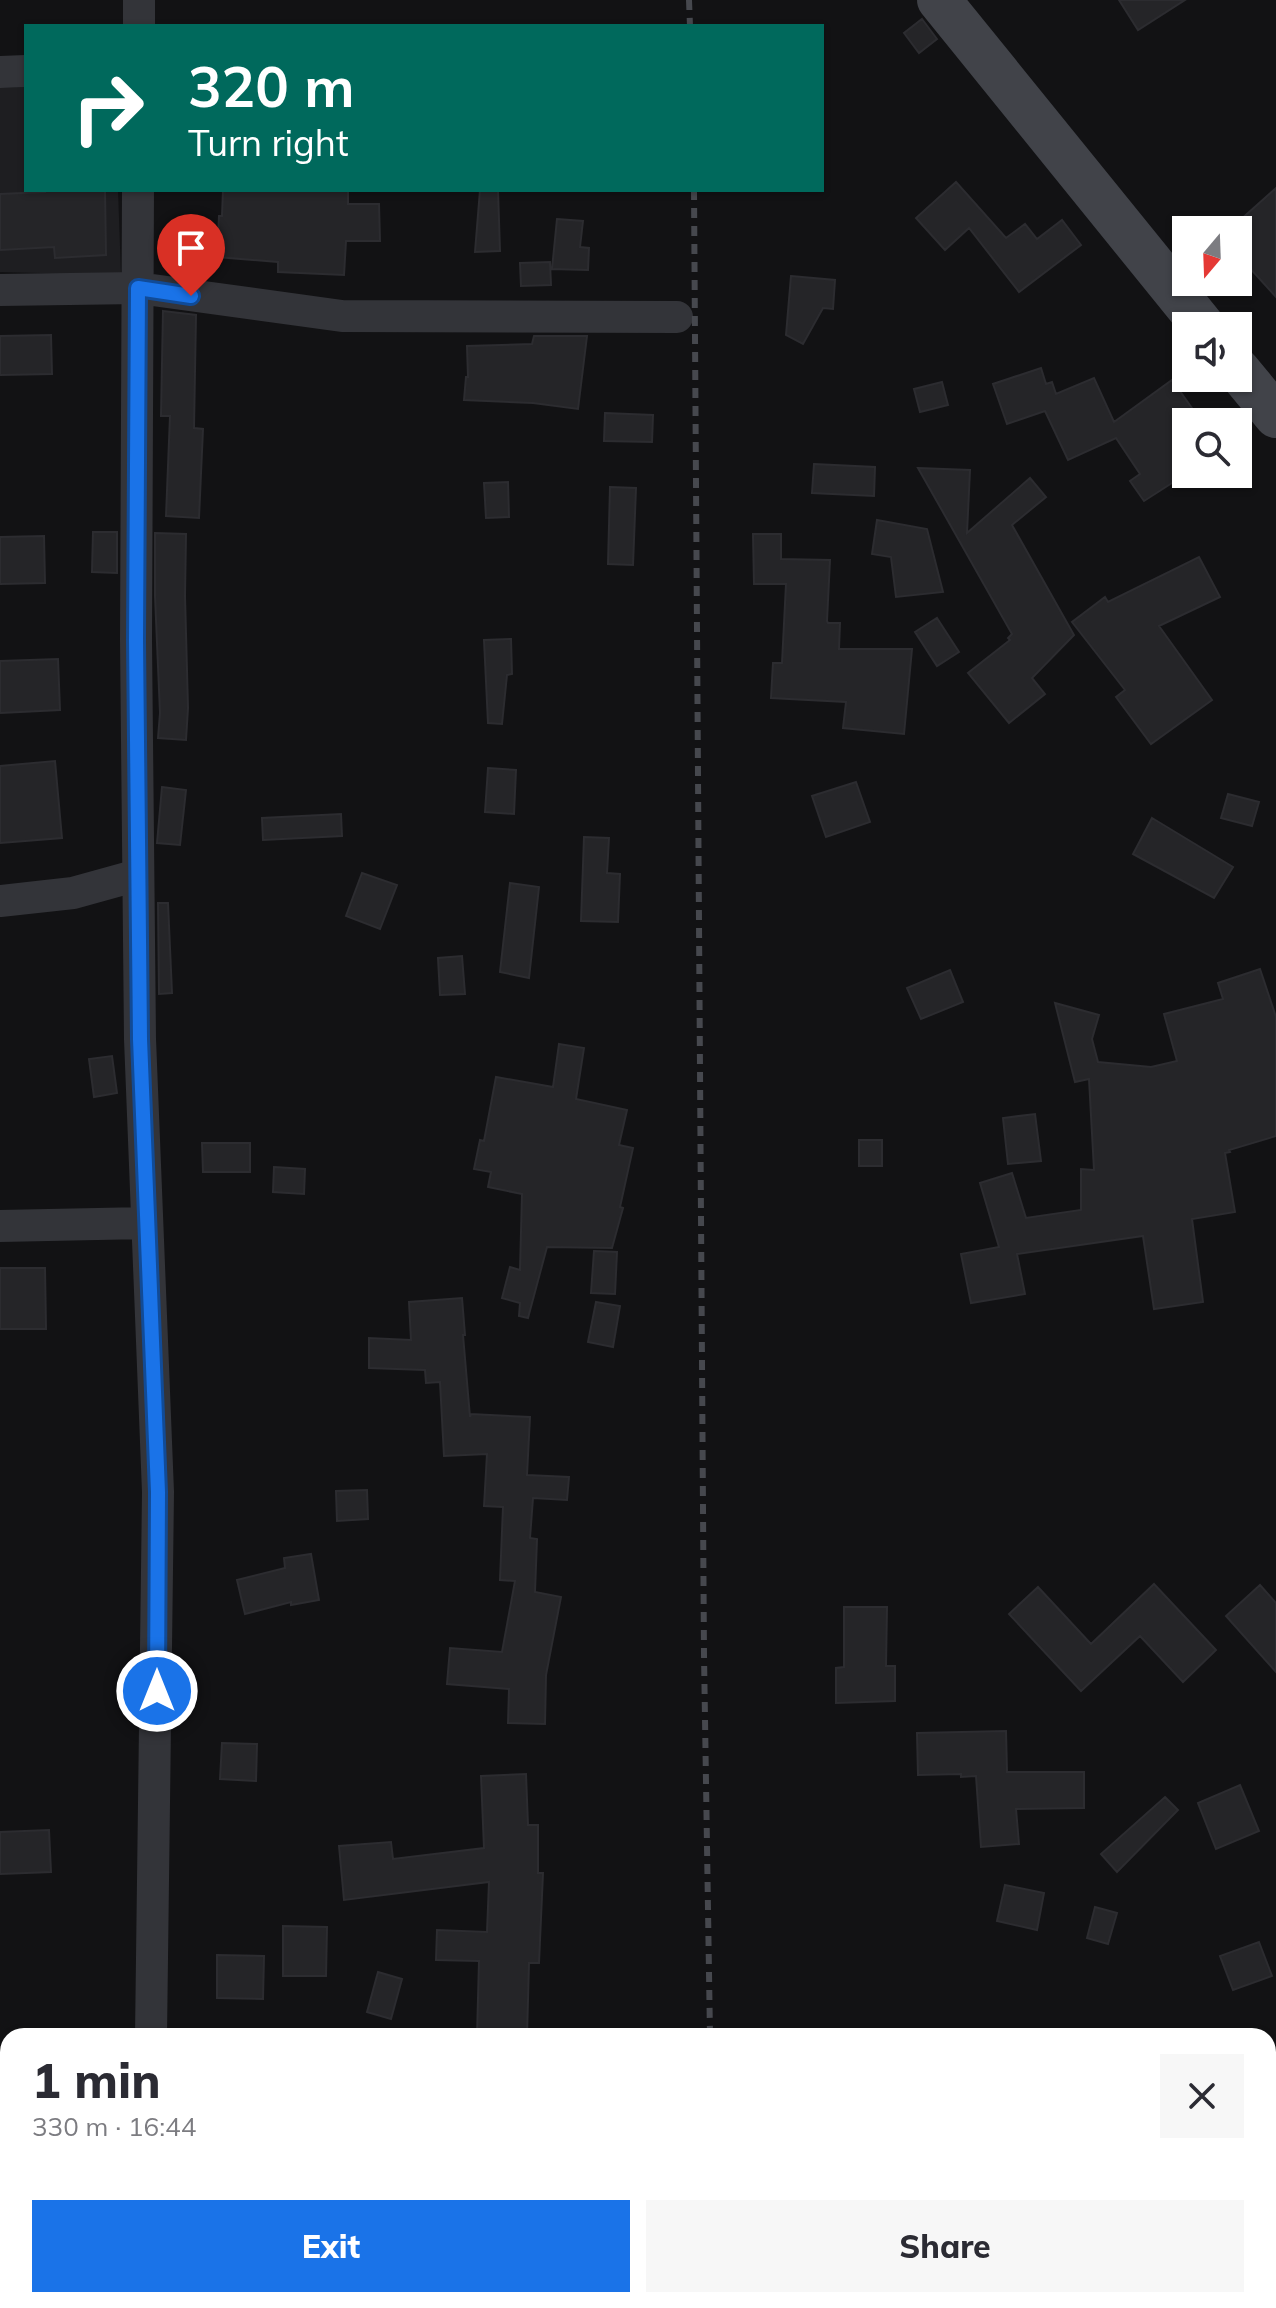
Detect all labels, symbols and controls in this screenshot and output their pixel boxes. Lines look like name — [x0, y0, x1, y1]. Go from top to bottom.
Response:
text: 320 m — [188, 51, 355, 121]
icon: right — [56, 56, 160, 160]
text: Turn right — [188, 120, 349, 165]
pin — [157, 214, 225, 296]
north arrow — [1172, 216, 1252, 296]
map controls — [1172, 216, 1252, 488]
icon: arrive — [169, 226, 213, 270]
button: sound — [1172, 312, 1252, 392]
button: search — [1172, 408, 1252, 488]
position arrow — [115, 1649, 199, 1733]
text: 1 min — [32, 2050, 161, 2110]
button: close — [1160, 2054, 1244, 2138]
text: 330 m · 16:44 — [32, 2110, 196, 2143]
button: Exit — [32, 2200, 630, 2292]
button: Share — [646, 2200, 1244, 2292]

